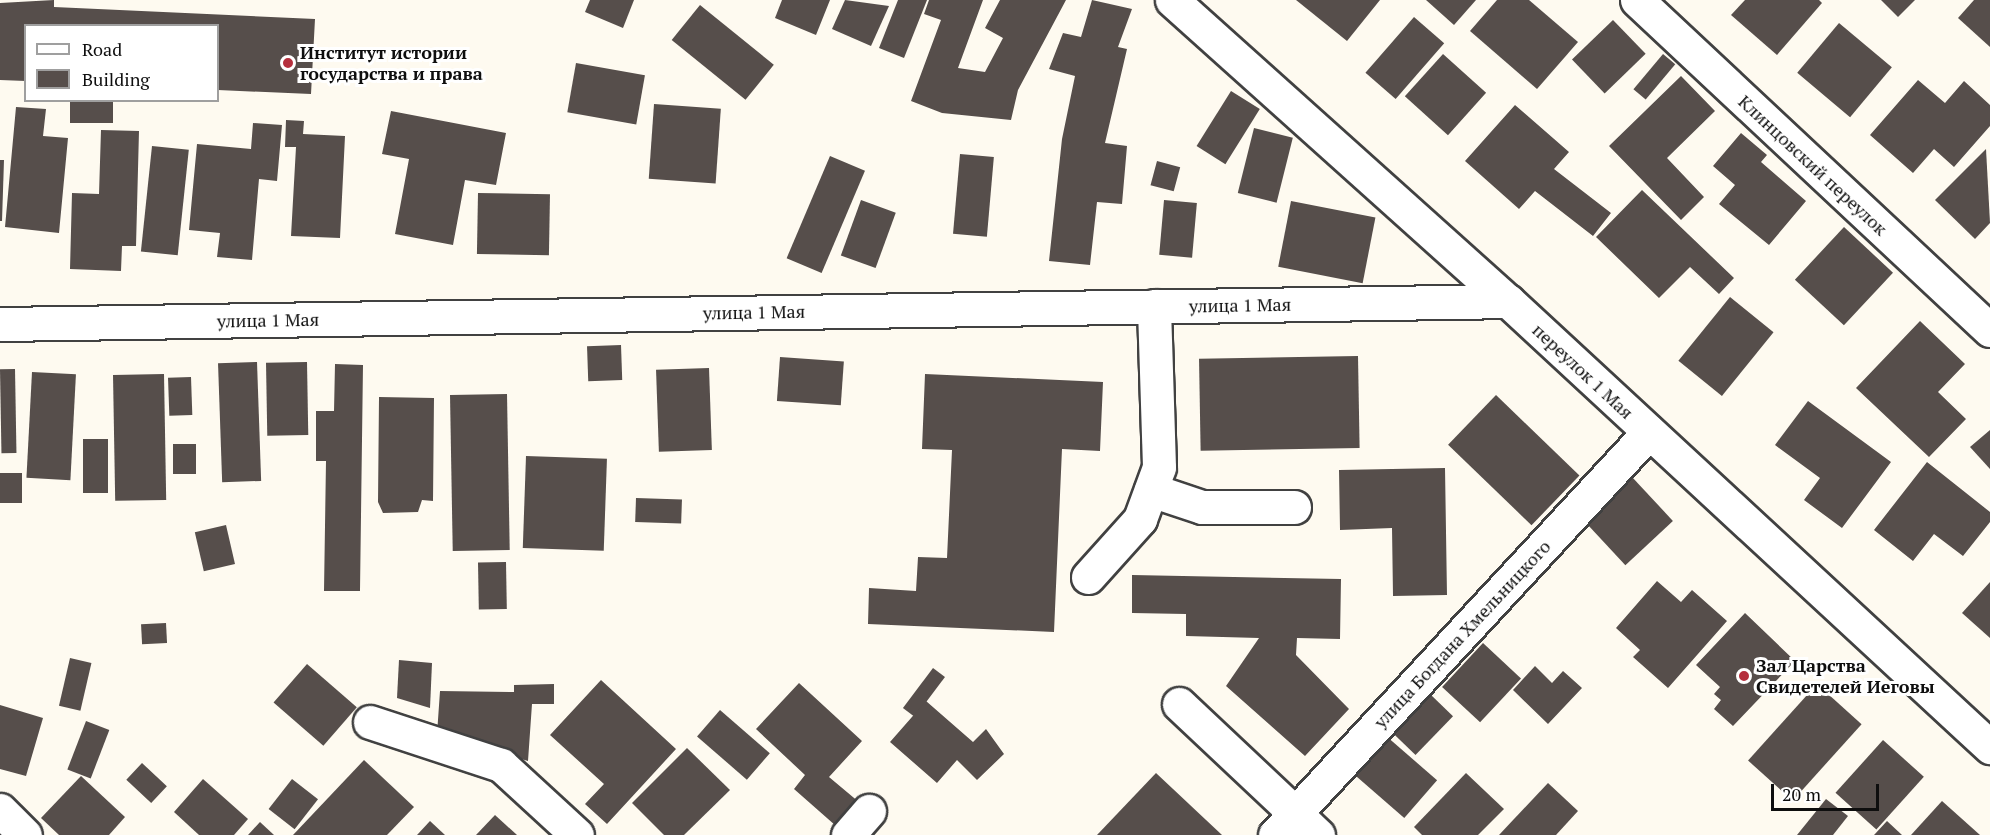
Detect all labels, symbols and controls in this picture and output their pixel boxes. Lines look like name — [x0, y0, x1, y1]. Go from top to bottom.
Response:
legend — [24, 24, 219, 102]
text: Road — [82, 37, 122, 61]
place label: Институт истории государства и права — [300, 42, 483, 84]
marker: Институт истории государства и права — [281, 56, 295, 70]
text: Building — [82, 67, 150, 91]
street label: Клинцовский переулок — [1734, 90, 1892, 240]
street label: улица 1 Мая — [1189, 293, 1291, 317]
street label: улица 1 Мая — [703, 300, 805, 324]
street label: улица 1 Мая — [217, 308, 319, 332]
street label: переулок 1 Мая — [1528, 319, 1638, 423]
street label: улица Богдана Хмельницкого — [1369, 536, 1555, 732]
place label: Зал Царства Свидетелей Иеговы — [1756, 655, 1935, 698]
marker: Зал Царства Свидетелей Иеговы — [1737, 669, 1751, 683]
scale bar — [1774, 772, 1882, 810]
text: 20 m — [1782, 782, 1821, 806]

